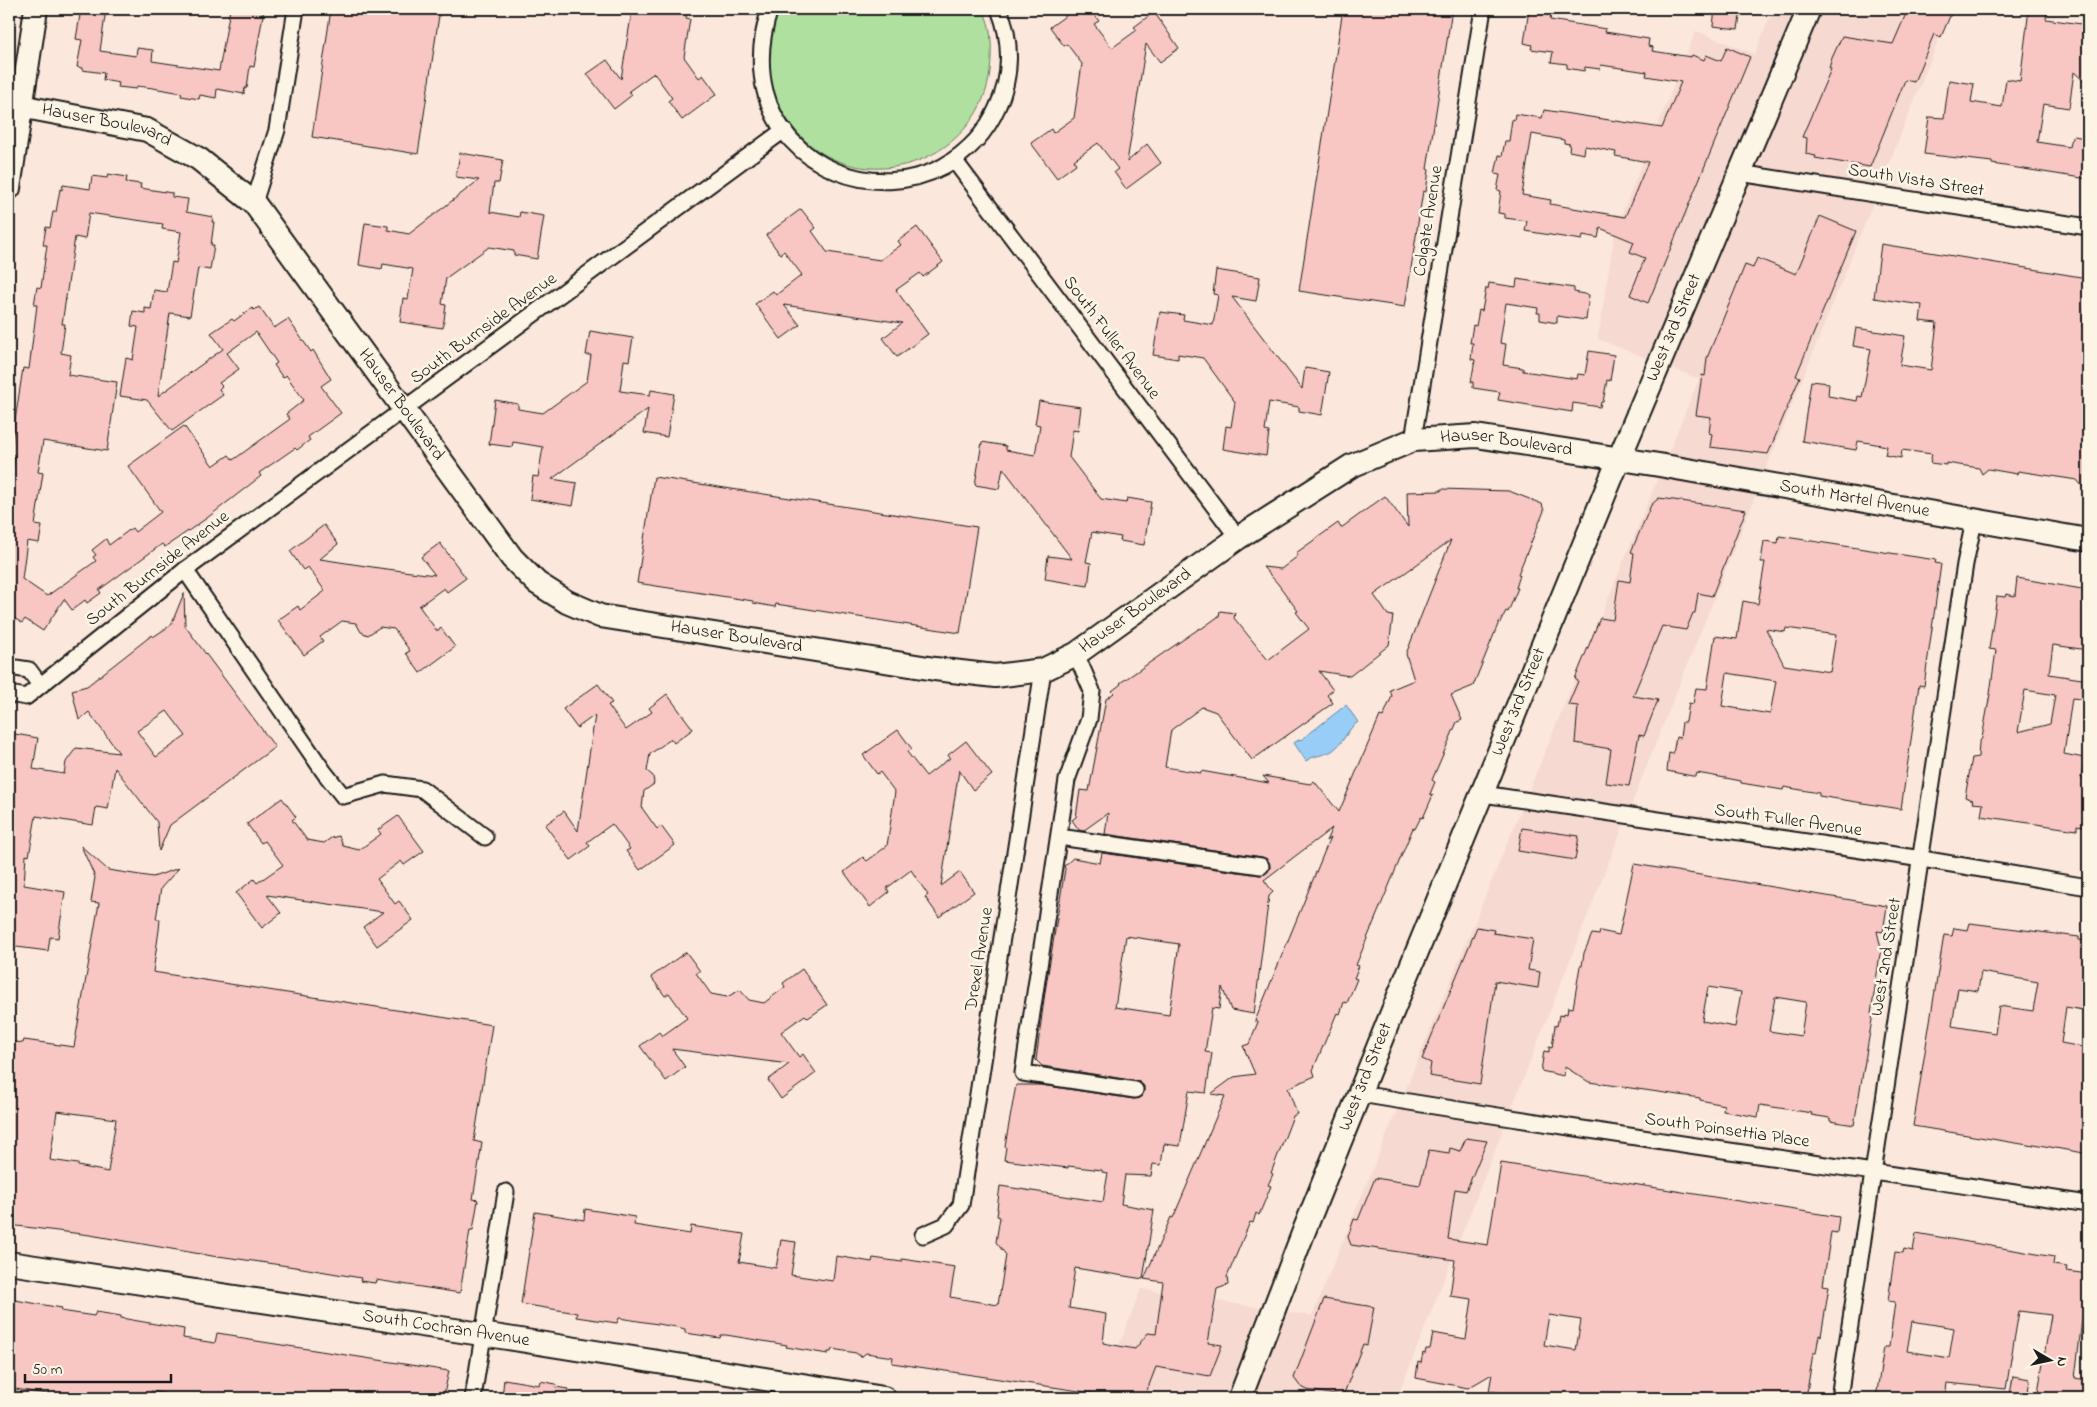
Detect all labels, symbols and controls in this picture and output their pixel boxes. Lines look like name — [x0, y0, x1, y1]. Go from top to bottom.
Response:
street label: Hauser Boulevard — [39, 97, 176, 154]
street label: South Vista Street — [1846, 157, 1986, 205]
street label: Colgate Avenue — [1407, 163, 1452, 278]
street label: South Burnside Avenue — [405, 266, 564, 391]
street label: West 3rd Street — [1640, 270, 1709, 386]
street label: South Fuller Avenue — [1056, 271, 1167, 406]
street label: Hauser Boulevard — [351, 343, 450, 466]
street label: Hauser Boulevard — [1440, 423, 1574, 464]
street label: South Martel Avenue — [1777, 473, 1933, 525]
street label: South Burnside Avenue — [81, 504, 236, 633]
street label: Hauser Boulevard — [1074, 562, 1197, 661]
street label: Hauser Boulevard — [669, 614, 804, 661]
street label: West 3rd Street — [1486, 644, 1553, 760]
street label: South Fuller Avenue — [1712, 798, 1864, 844]
street label: West 2nd Street — [1865, 896, 1909, 1018]
street label: Drexel Avenue — [959, 905, 1001, 1014]
street label: West 3rd Street — [1333, 1019, 1400, 1135]
street label: South Poinsettia Place — [1643, 1107, 1812, 1156]
street label: South Cochran Avenue — [361, 1303, 532, 1355]
north arrow — [2024, 1334, 2074, 1384]
scale bar — [25, 1352, 171, 1384]
text: N — [2050, 1355, 2072, 1368]
text: 50 m — [32, 1359, 63, 1381]

